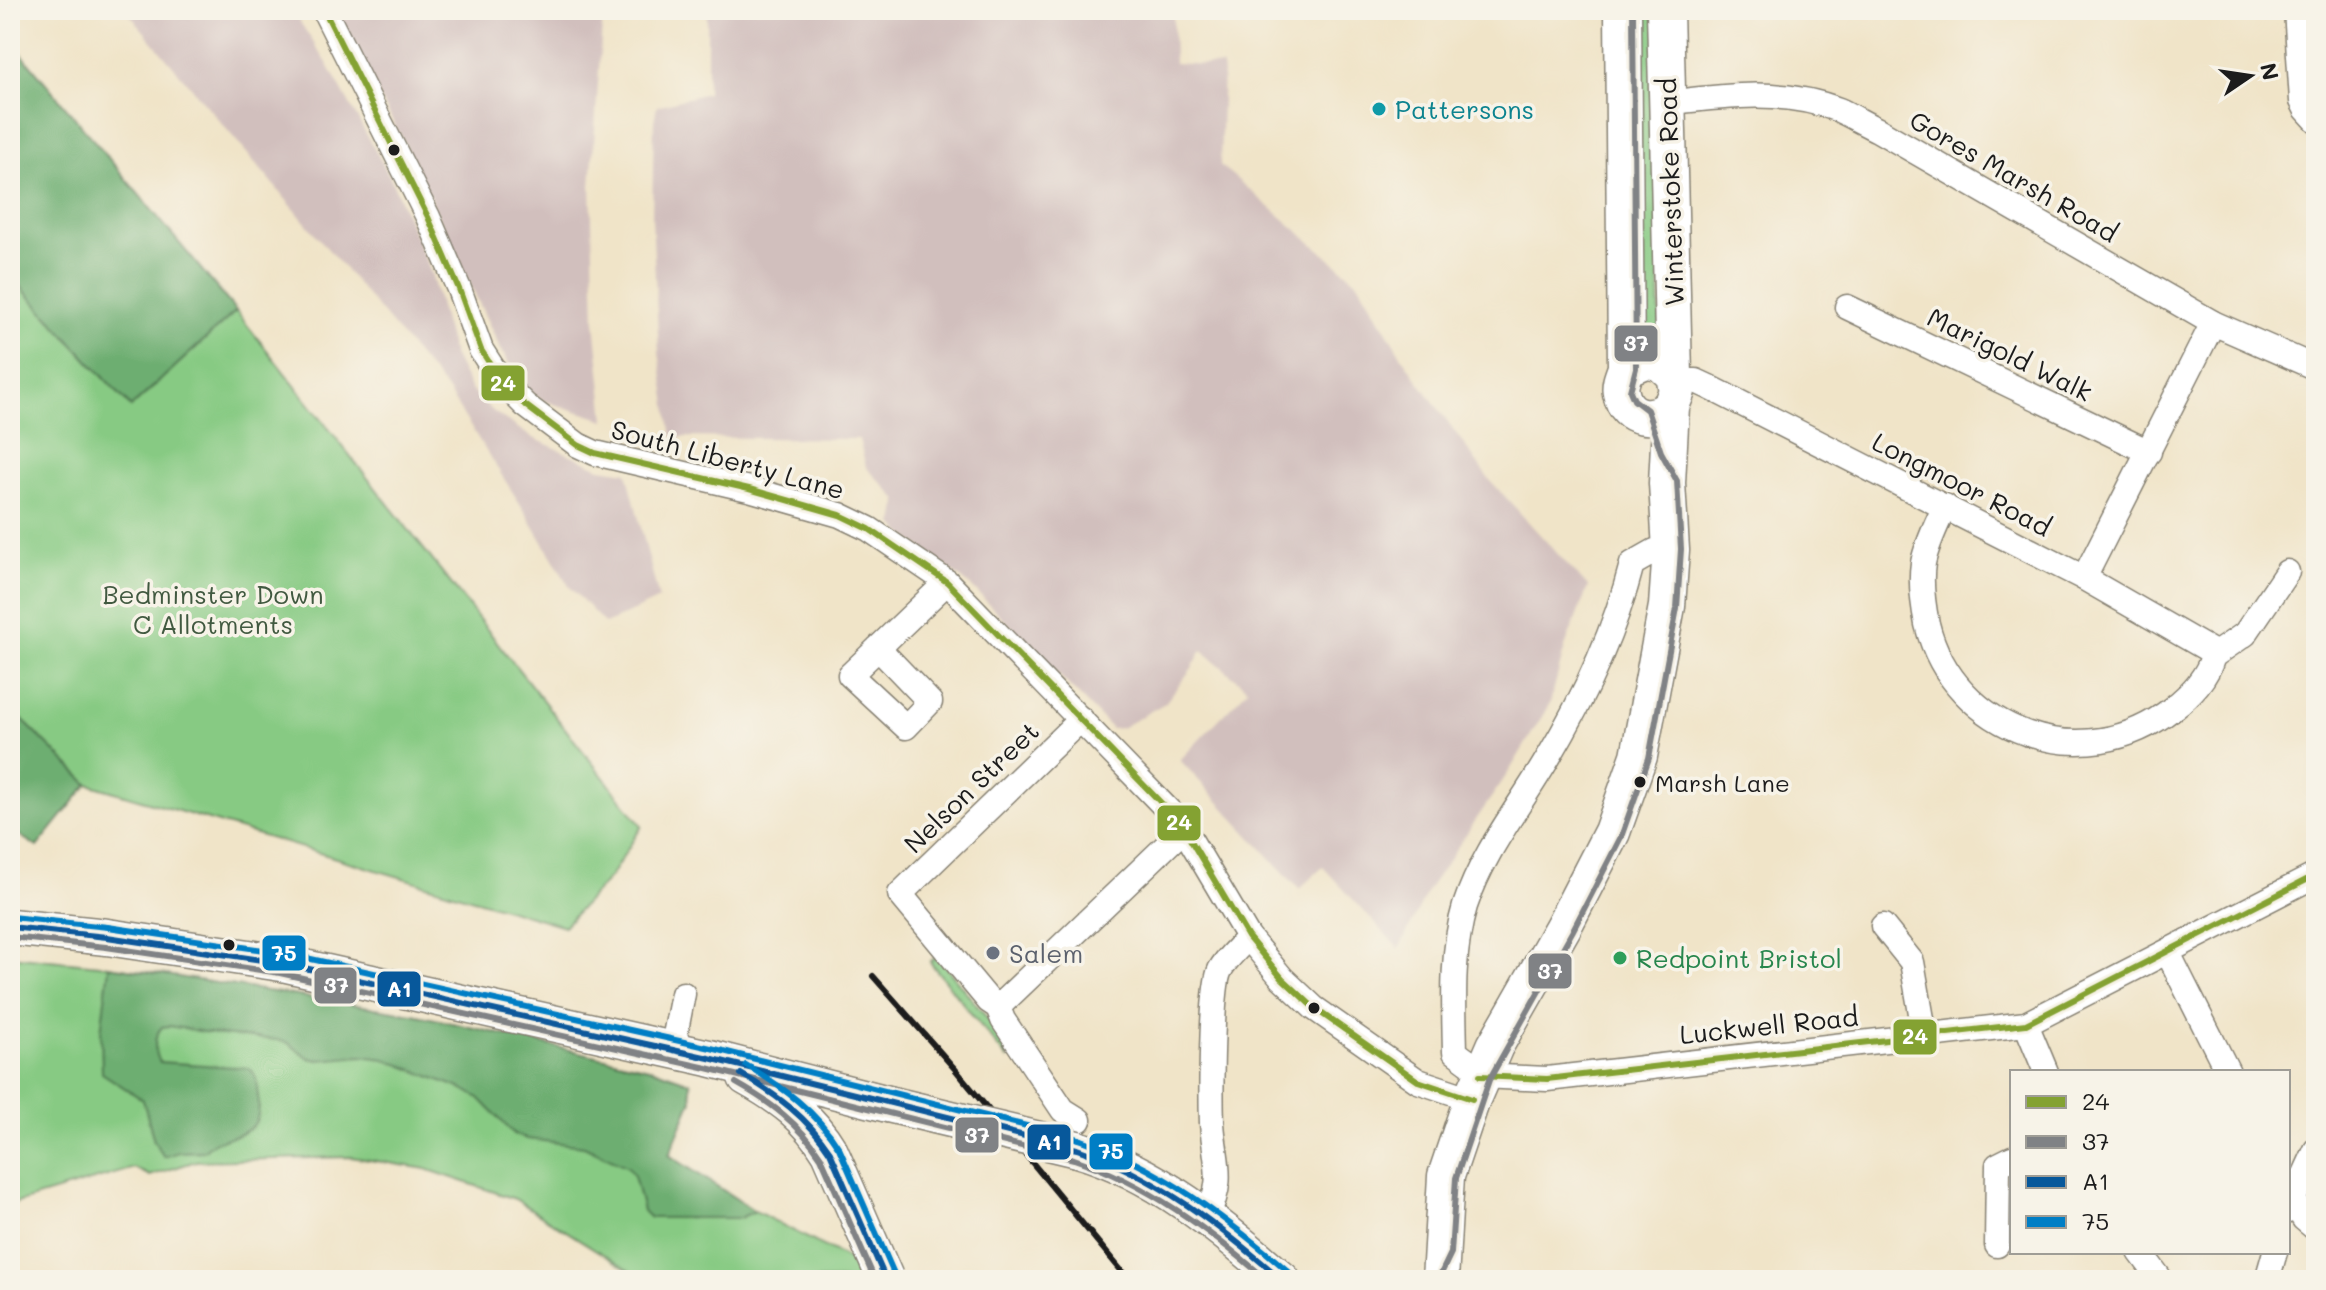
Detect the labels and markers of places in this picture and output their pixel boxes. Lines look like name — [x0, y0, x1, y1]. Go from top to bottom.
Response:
place label: Pattersons — [1395, 92, 1534, 126]
marker: Pattersons — [1370, 100, 1388, 118]
unlabelled marker — [386, 142, 402, 158]
place label: Marsh Lane — [1655, 767, 1790, 798]
marker: Marsh Lane — [1632, 774, 1648, 790]
place label: Salem — [1009, 936, 1083, 970]
unlabelled marker — [221, 937, 237, 953]
place label: Redpoint Bristol — [1636, 941, 1842, 975]
marker: Salem — [984, 944, 1002, 962]
marker: Redpoint Bristol — [1611, 949, 1629, 967]
unlabelled marker — [1306, 1000, 1322, 1016]

